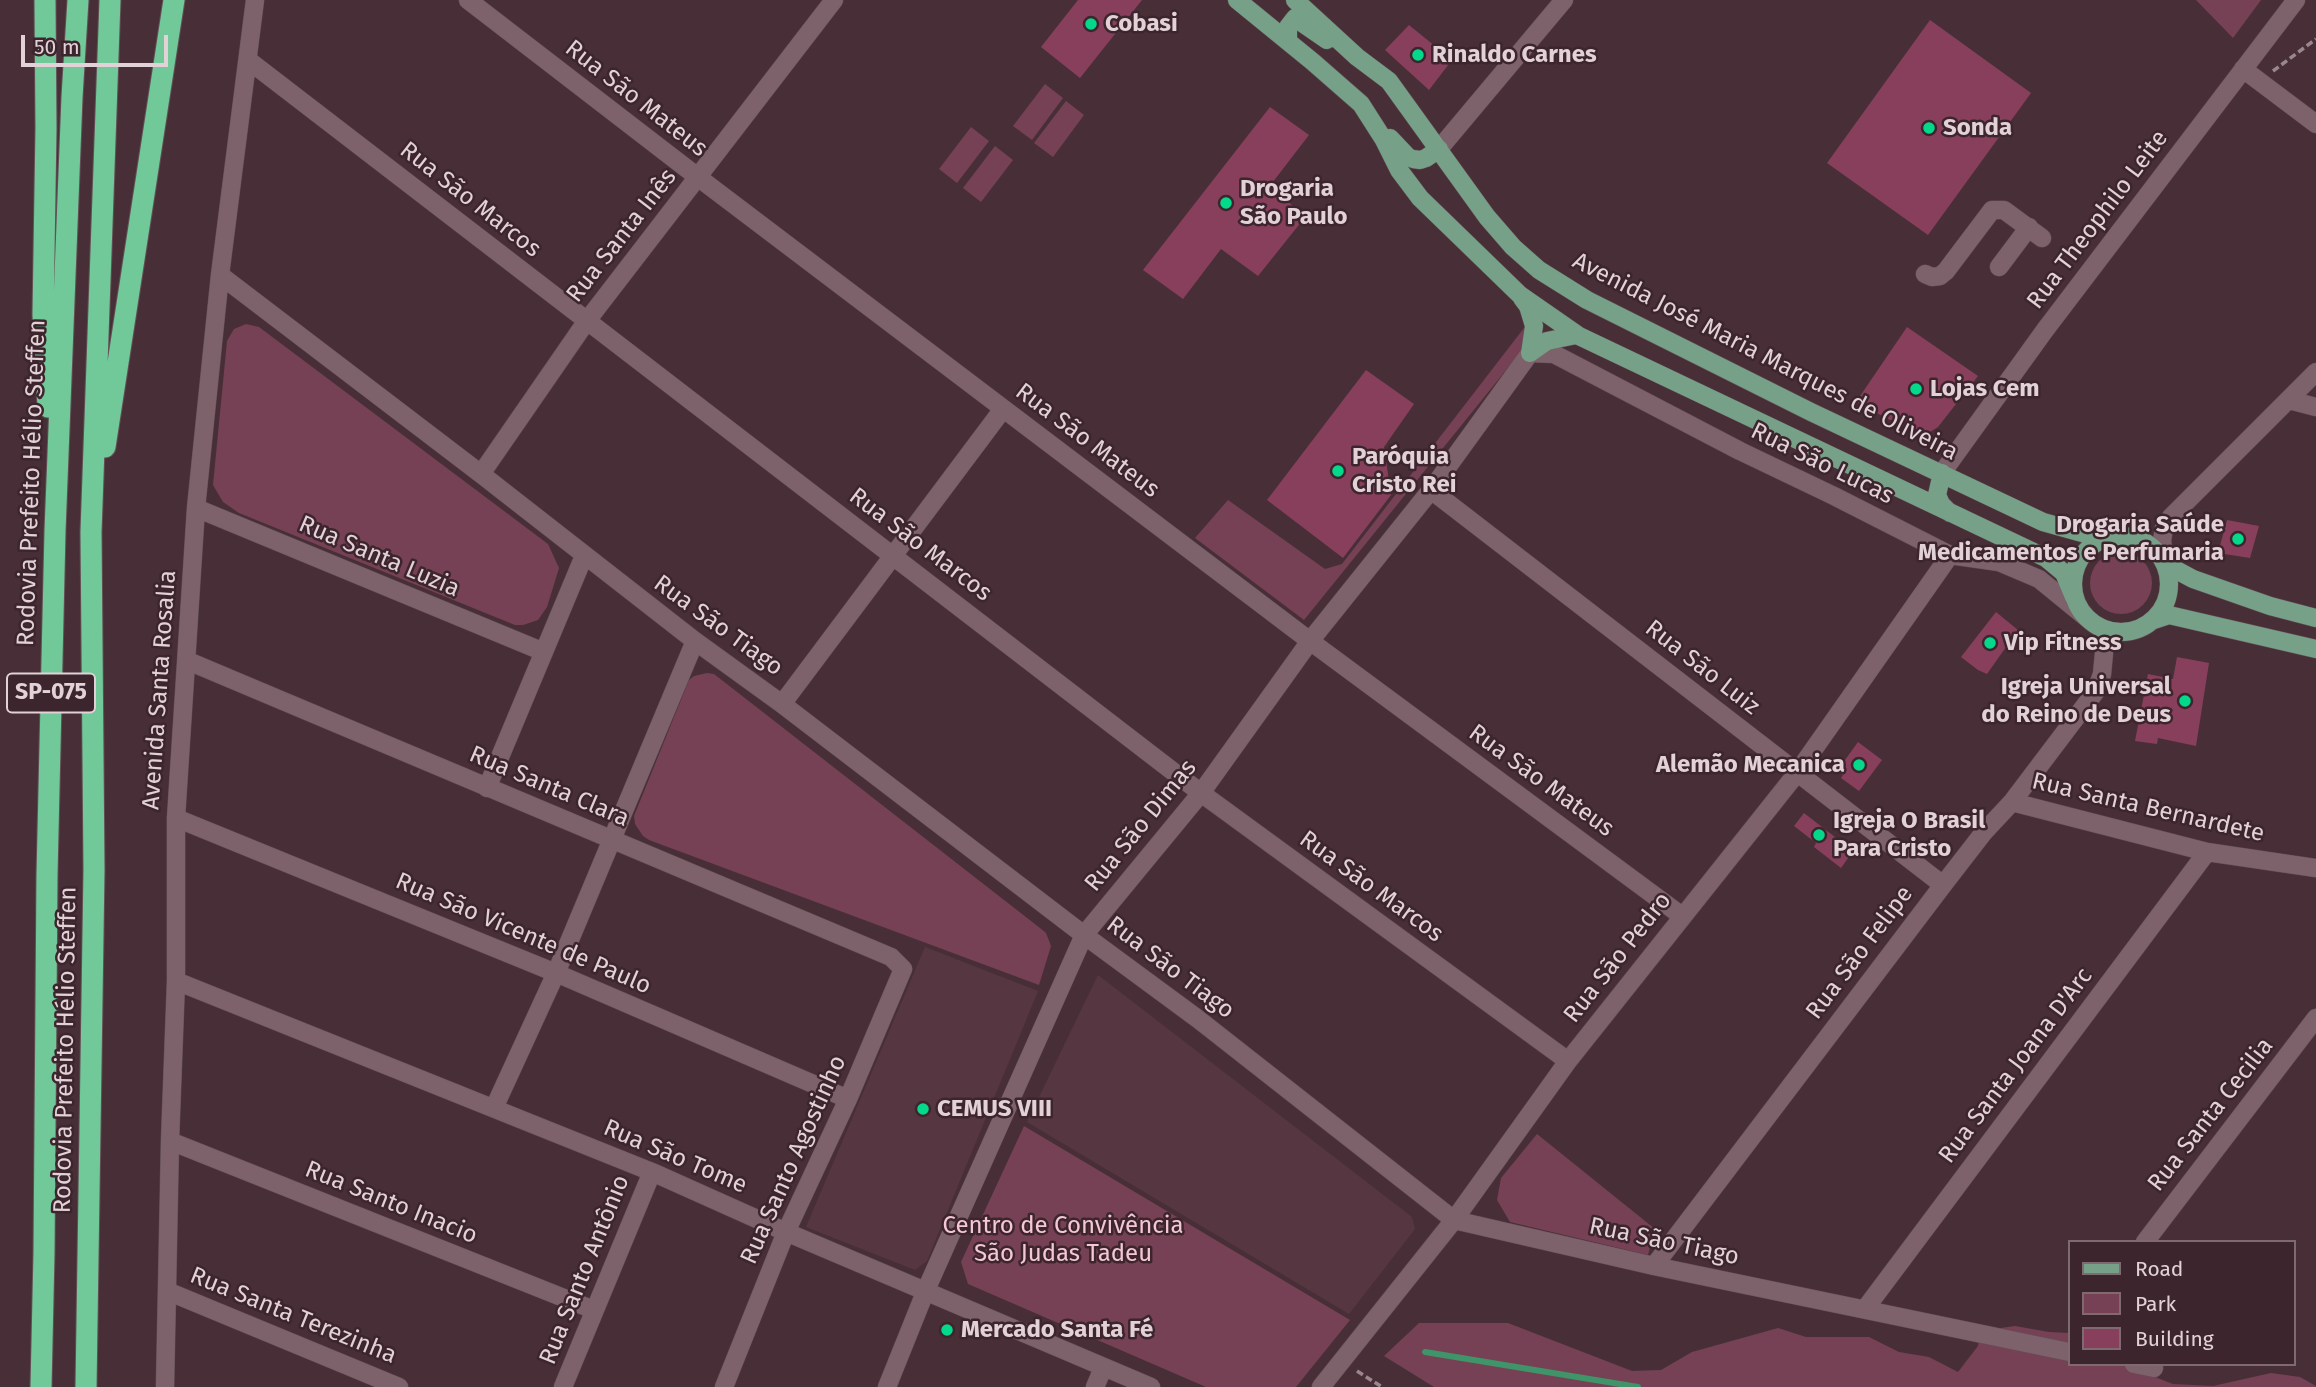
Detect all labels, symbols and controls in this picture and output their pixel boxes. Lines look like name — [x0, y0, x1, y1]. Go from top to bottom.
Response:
place label: Cobasi — [1105, 10, 1178, 38]
marker: Cobasi — [1083, 16, 1099, 32]
scale bar — [24, 21, 172, 65]
text: 50 m — [34, 34, 80, 60]
street label: Rua São Mateus — [559, 34, 713, 164]
place label: Rinaldo Carnes — [1432, 41, 1596, 69]
marker: Rinaldo Carnes — [1410, 47, 1426, 63]
place label: Sonda — [1943, 114, 2012, 142]
marker: Sonda — [1921, 120, 1937, 136]
street label: Rua Theophilo Leite — [2021, 125, 2175, 315]
street label: Rua São Marcos — [394, 136, 546, 264]
street label: Rua Santa Inês — [561, 164, 683, 308]
place label: Drogaria São Paulo — [1240, 175, 1348, 231]
marker: Drogaria São Paulo — [1218, 195, 1234, 211]
street label: Avenida José Maria Marques de Oliveira — [1567, 247, 1963, 467]
street label: Rodovia Prefeito Hélio Steffen — [12, 319, 52, 647]
place label: Lojas Cem — [1930, 375, 2040, 403]
street label: Rua São Mateus — [1009, 378, 1165, 504]
marker: Lojas Cem — [1908, 381, 1924, 397]
street label: Rua São Lucas — [1746, 417, 1898, 511]
place label: Paróquia Cristo Rei — [1352, 443, 1456, 499]
marker: Paróquia Cristo Rei — [1330, 463, 1346, 479]
street label: Rua São Marcos — [843, 482, 997, 608]
street label: Rua Santa Luzia — [294, 510, 464, 604]
place label: Drogaria Saúde Medicamentos e Perfumaria — [1918, 511, 2224, 567]
marker: Drogaria Saúde Medicamentos e Perfumaria — [2230, 531, 2246, 547]
street label: Avenida Santa Rosalia — [137, 569, 183, 811]
street label: Rua São Tiago — [648, 570, 788, 682]
street label: Rua São Luiz — [1639, 614, 1765, 722]
place label: Vip Fitness — [2004, 629, 2122, 657]
marker: Vip Fitness — [1982, 635, 1998, 651]
place label: Igreja Universal do Reino de Deus — [1981, 673, 2171, 729]
road number: SP-075 — [7, 674, 95, 712]
marker: Igreja Universal do Reino de Deus — [2177, 693, 2193, 709]
street label: Rua São Mateus — [1463, 719, 1619, 843]
street label: Rua Santa Clara — [465, 740, 633, 834]
place label: Alemão Mecanica — [1656, 751, 1845, 779]
street label: Rua São Dimas — [1079, 754, 1203, 898]
marker: Alemão Mecanica — [1851, 757, 1867, 773]
street label: Rua Santa Bernardete — [2029, 767, 2267, 849]
place label: Igreja O Brasil Para Cristo — [1833, 807, 1985, 863]
street label: Rua São Marcos — [1293, 825, 1449, 949]
marker: Igreja O Brasil Para Cristo — [1811, 827, 1827, 843]
street label: Rua São Vicente de Paulo — [391, 867, 655, 1001]
street label: Rua São Felipe — [1800, 881, 1920, 1025]
street label: Rodovia Prefeito Hélio Steffen — [49, 886, 83, 1214]
street label: Rua São Pedro — [1558, 887, 1678, 1029]
street label: Rua São Tiago — [1100, 911, 1240, 1025]
street label: Rua Santa Joana D'Arc — [1933, 963, 2099, 1169]
street label: Rua Santa Cecilia — [2142, 1032, 2280, 1198]
street label: Rua Santo Agostinho — [735, 1051, 853, 1269]
place label: CEMUS VIII — [937, 1095, 1052, 1123]
marker: CEMUS VIII — [915, 1101, 931, 1117]
street label: Rua São Tome — [599, 1114, 751, 1200]
street label: Rua Santo Inacio — [301, 1155, 481, 1251]
street label: Rua Santo Antônio — [534, 1171, 636, 1369]
park label: Centro de Convivência São Judas Tadeu — [942, 1212, 1184, 1268]
street label: Rua São Tiago — [1586, 1212, 1742, 1272]
legend — [2068, 1240, 2295, 1366]
text: Road — [2135, 1256, 2183, 1282]
street label: Rua Santa Terezinha — [186, 1261, 400, 1371]
text: Park — [2135, 1291, 2176, 1317]
place label: Mercado Santa Fé — [961, 1316, 1153, 1344]
marker: Mercado Santa Fé — [939, 1322, 955, 1338]
text: Building — [2135, 1326, 2214, 1352]

